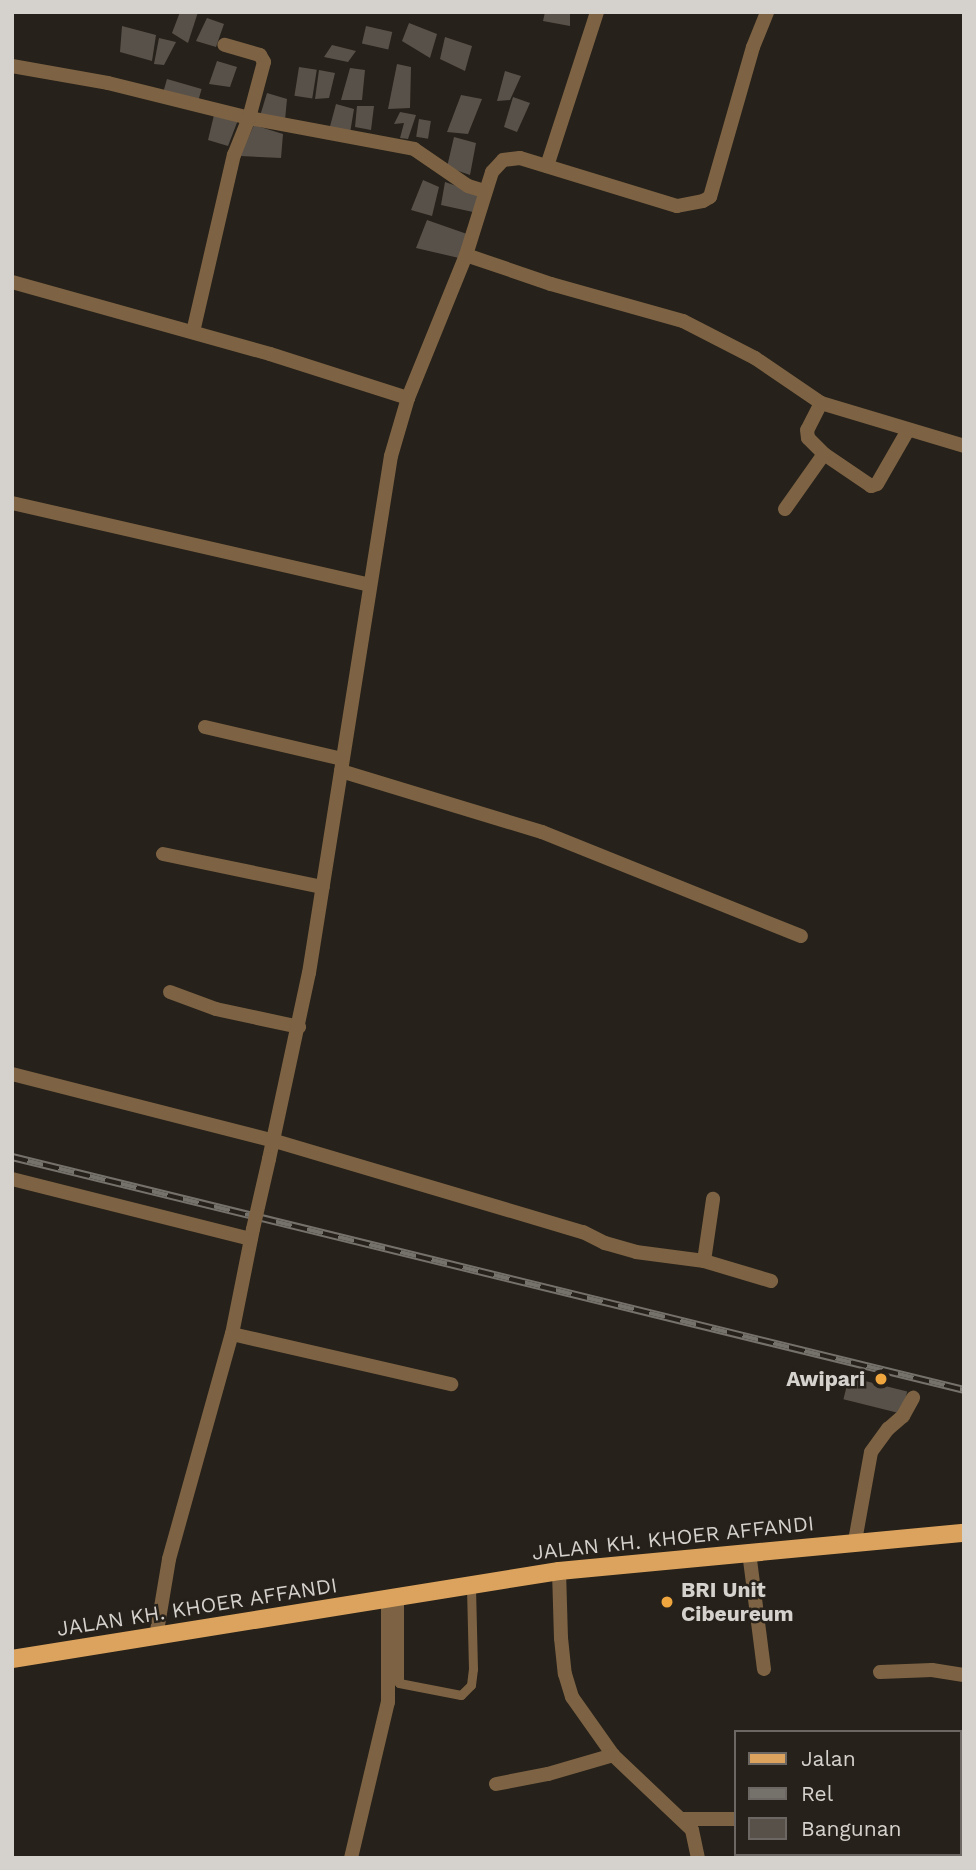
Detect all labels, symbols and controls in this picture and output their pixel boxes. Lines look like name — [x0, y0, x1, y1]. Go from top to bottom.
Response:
place label: Awipari — [786, 1366, 865, 1392]
marker: Awipari — [871, 1369, 891, 1389]
street label: JALAN KH. KHOER AFFANDI — [530, 1511, 816, 1565]
street label: JALAN KH. KHOER AFFANDI — [55, 1572, 339, 1642]
place label: BRI Unit Cibeureum — [681, 1577, 794, 1627]
marker: BRI Unit Cibeureum — [659, 1594, 675, 1610]
legend — [734, 1730, 962, 1856]
text: Jalan — [801, 1746, 856, 1771]
text: Rel — [801, 1781, 833, 1806]
text: Bangunan — [801, 1816, 902, 1841]

